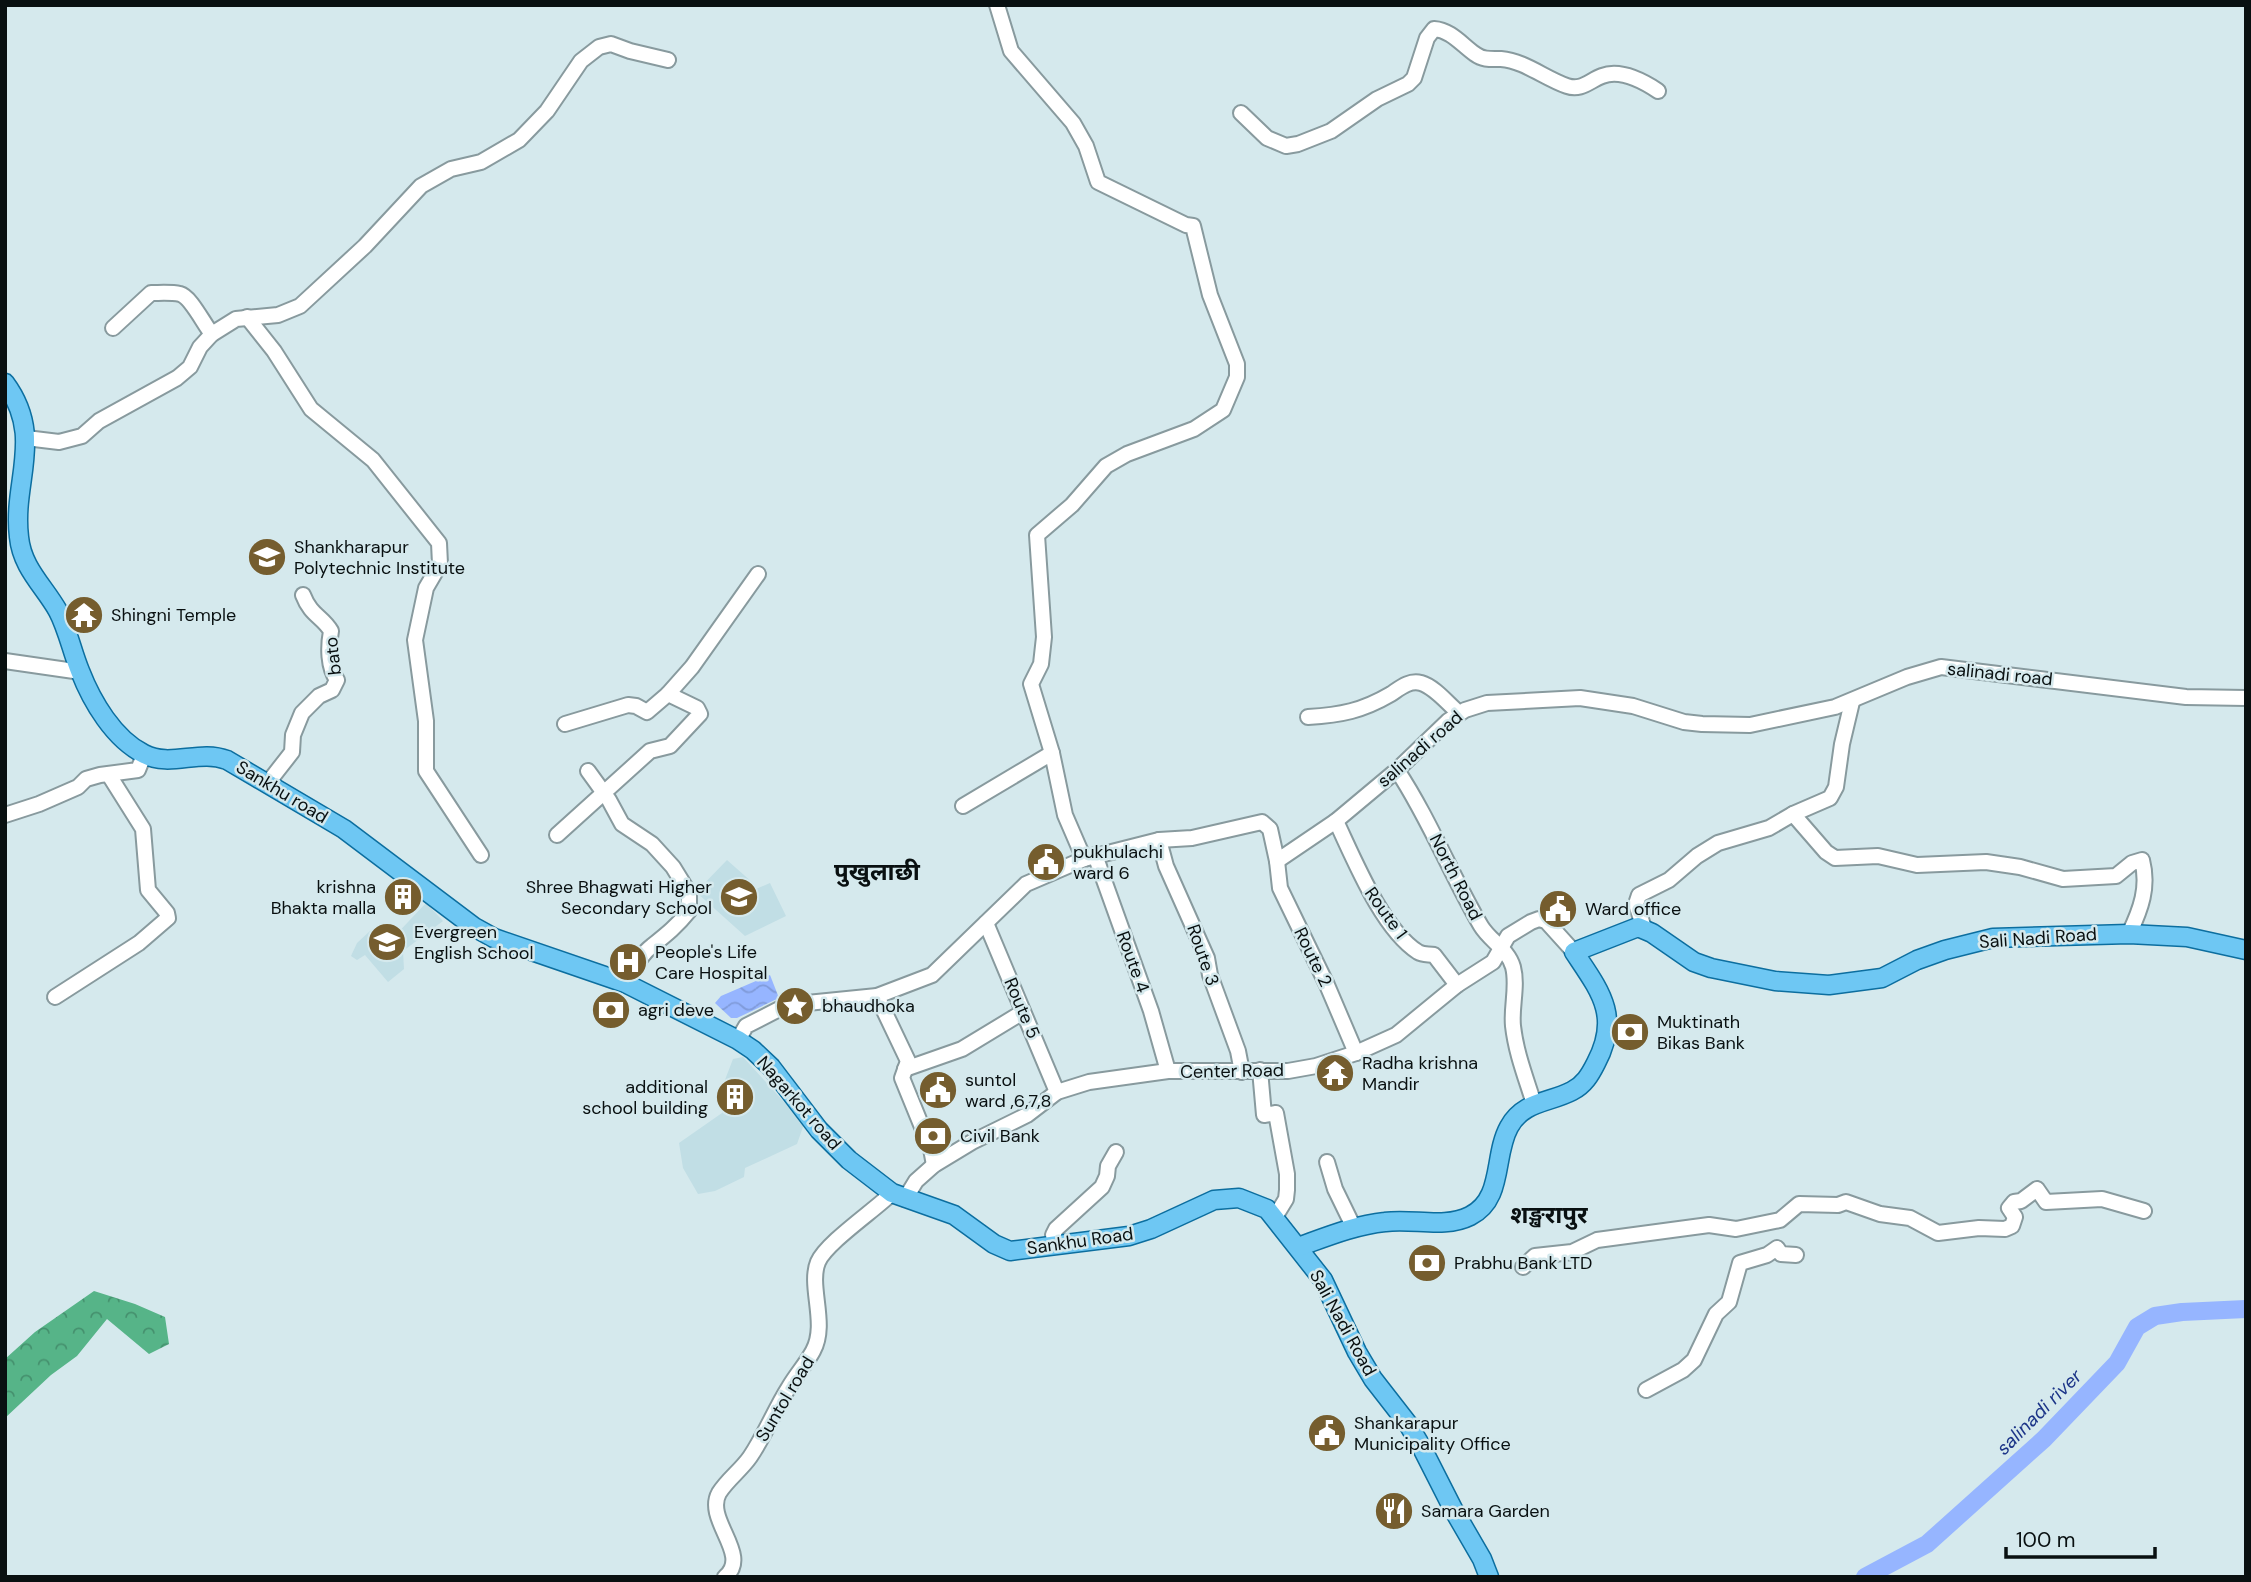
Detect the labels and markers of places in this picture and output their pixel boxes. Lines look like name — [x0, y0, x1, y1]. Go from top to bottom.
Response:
place label: Shankharapur Polytechnic Institute — [294, 535, 465, 580]
school or university icon: Shankharapur Polytechnic Institute — [246, 536, 288, 578]
temple icon: Shingni Temple — [63, 594, 105, 636]
place label: Shingni Temple — [111, 603, 236, 627]
place label: pukhulachi ward 6 — [1073, 840, 1163, 885]
public building icon: pukhulachi ward 6 — [1025, 841, 1067, 883]
place label: krishna Bhakta malla — [271, 875, 376, 920]
place label: Shree Bhagwati Higher Secondary School — [526, 875, 712, 920]
building icon: krishna Bhakta malla — [382, 876, 424, 918]
school or university icon: Shree Bhagwati Higher Secondary School — [718, 876, 760, 918]
public building icon: Ward office — [1537, 888, 1579, 930]
place label: Ward office — [1585, 897, 1681, 921]
place label: Evergreen English School — [414, 920, 534, 965]
school or university icon: Evergreen English School — [366, 921, 408, 963]
place label: People's Life Care Hospital — [655, 940, 767, 985]
hospital icon: People's Life Care Hospital — [607, 941, 649, 983]
place icon: bhaudhoka — [774, 985, 816, 1027]
bank icon: agri deve — [590, 989, 632, 1031]
place label: bhaudhoka — [822, 994, 915, 1018]
place label: agri deve — [638, 998, 714, 1022]
place label: Muktinath Bikas Bank — [1657, 1010, 1745, 1055]
bank icon: Muktinath Bikas Bank — [1609, 1011, 1651, 1053]
place label: Radha krishna Mandir — [1362, 1051, 1478, 1096]
temple icon: Radha krishna Mandir — [1314, 1052, 1356, 1094]
place label: suntol ward ,6,7,8 — [965, 1068, 1051, 1113]
public building icon: suntol ward ,6,7,8 — [917, 1069, 959, 1111]
place label: additional school building — [582, 1075, 708, 1120]
building icon: additional school building — [714, 1076, 756, 1118]
bank icon: Civil Bank — [912, 1115, 954, 1157]
place label: Civil Bank — [960, 1124, 1040, 1148]
bank icon: Prabhu Bank LTD — [1406, 1242, 1448, 1284]
place label: Prabhu Bank LTD — [1454, 1251, 1592, 1275]
place label: Shankarapur Municipality Office — [1354, 1411, 1511, 1456]
public building icon: Shankarapur Municipality Office — [1306, 1412, 1348, 1454]
restaurant icon: Samara Garden — [1373, 1490, 1415, 1532]
place label: Samara Garden — [1421, 1499, 1550, 1523]

